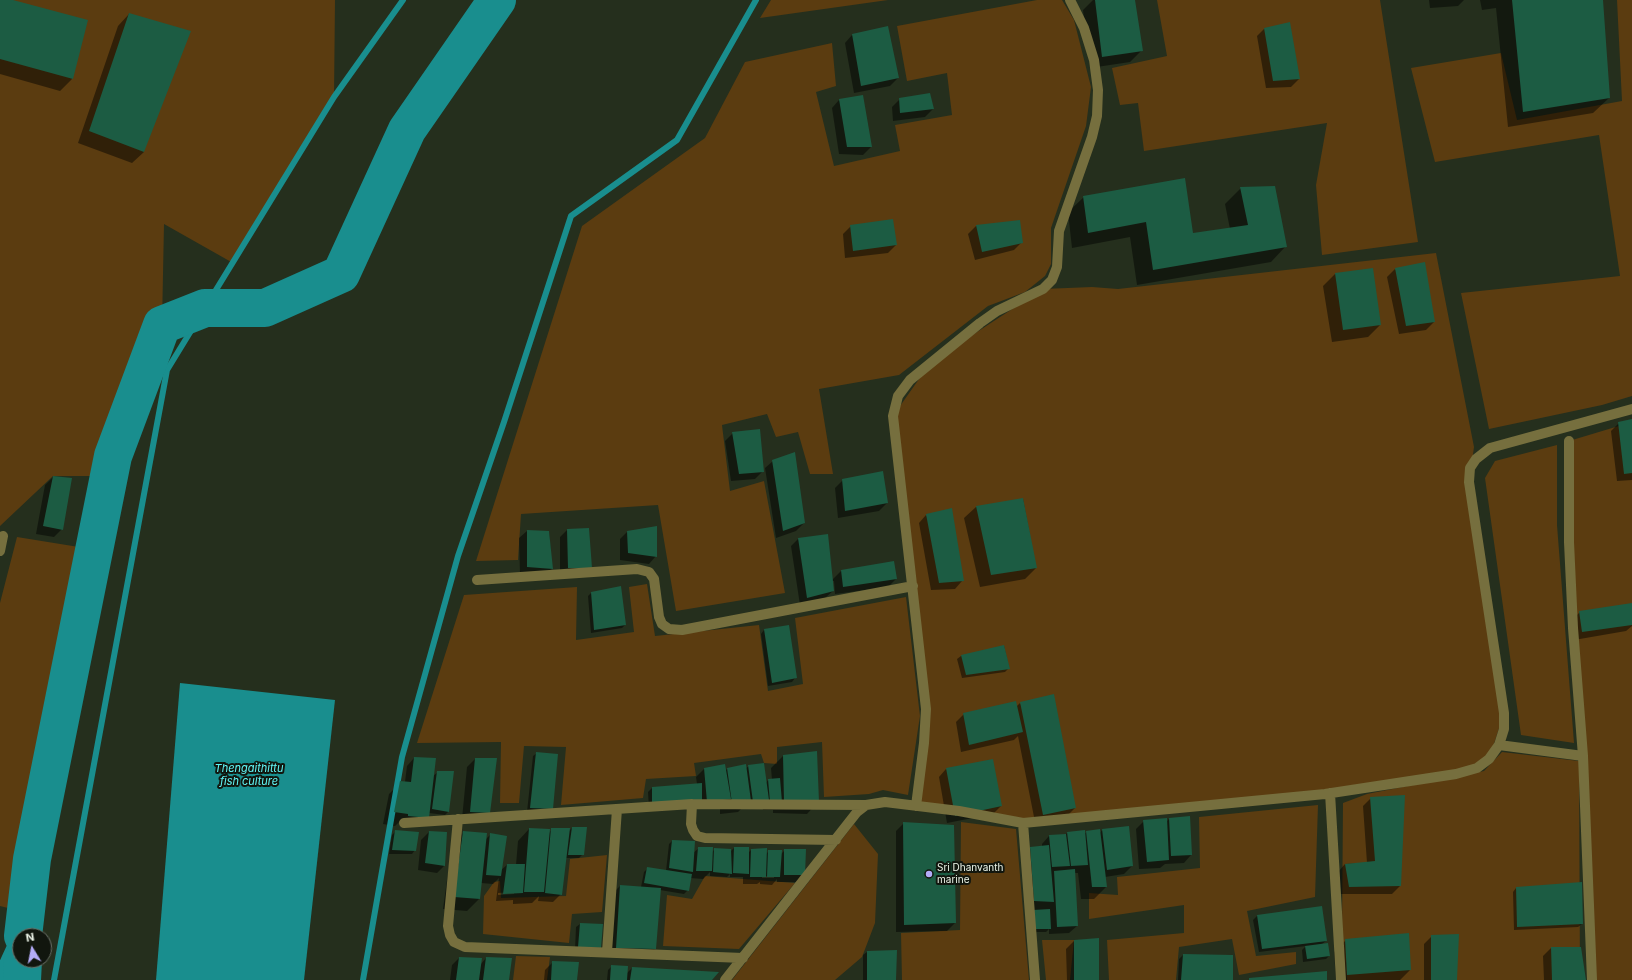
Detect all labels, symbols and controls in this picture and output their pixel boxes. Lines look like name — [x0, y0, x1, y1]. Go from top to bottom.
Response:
water label: Thengaithittu fish culture — [215, 762, 283, 788]
place label: Sri Dhanvanth marine — [937, 862, 1003, 886]
marker: Sri Dhanvanth marine — [924, 869, 934, 879]
north arrow — [12, 928, 52, 968]
text: N — [25, 930, 35, 945]

